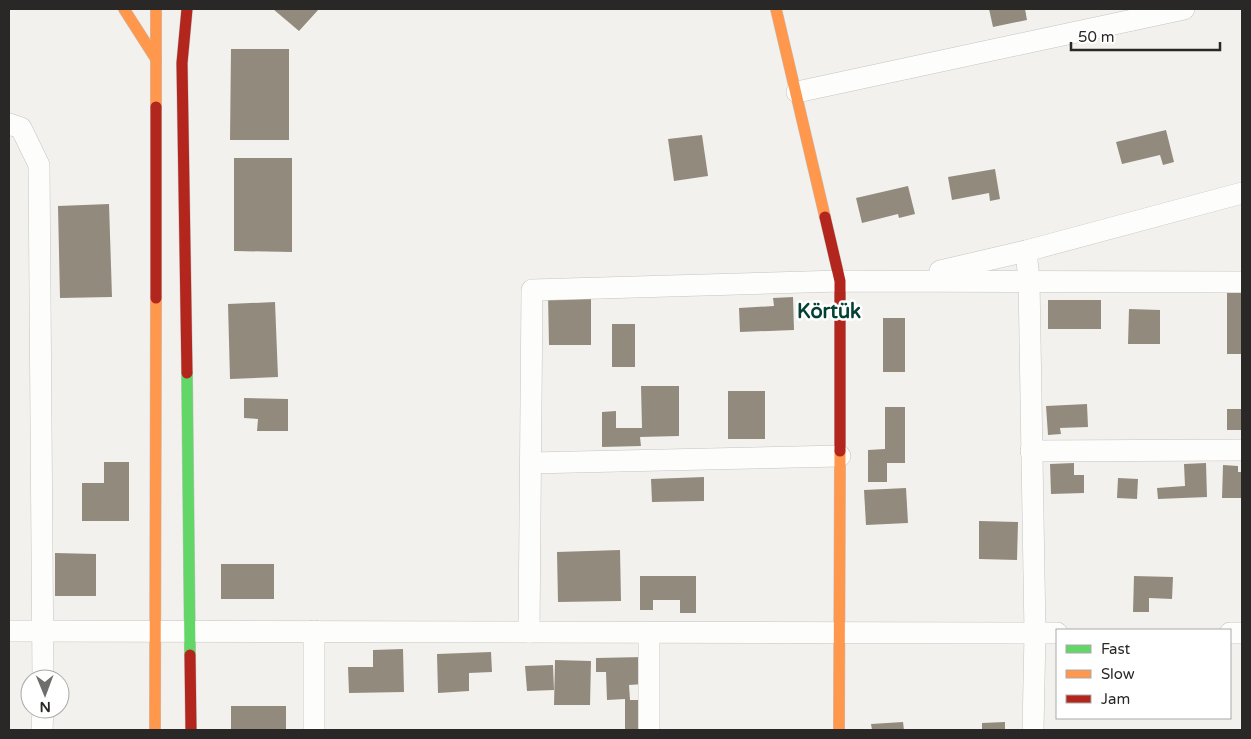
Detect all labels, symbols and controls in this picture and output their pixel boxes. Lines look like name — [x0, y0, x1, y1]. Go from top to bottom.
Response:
scale bar — [1071, 20, 1220, 52]
text: 50 m — [1078, 28, 1115, 46]
district label: Körtük — [797, 300, 861, 324]
legend — [1056, 629, 1231, 719]
text: Fast — [1101, 640, 1131, 658]
text: Slow — [1101, 665, 1135, 683]
north arrow — [20, 669, 70, 719]
text: Jam — [1101, 690, 1130, 708]
text: N — [39, 698, 51, 715]

